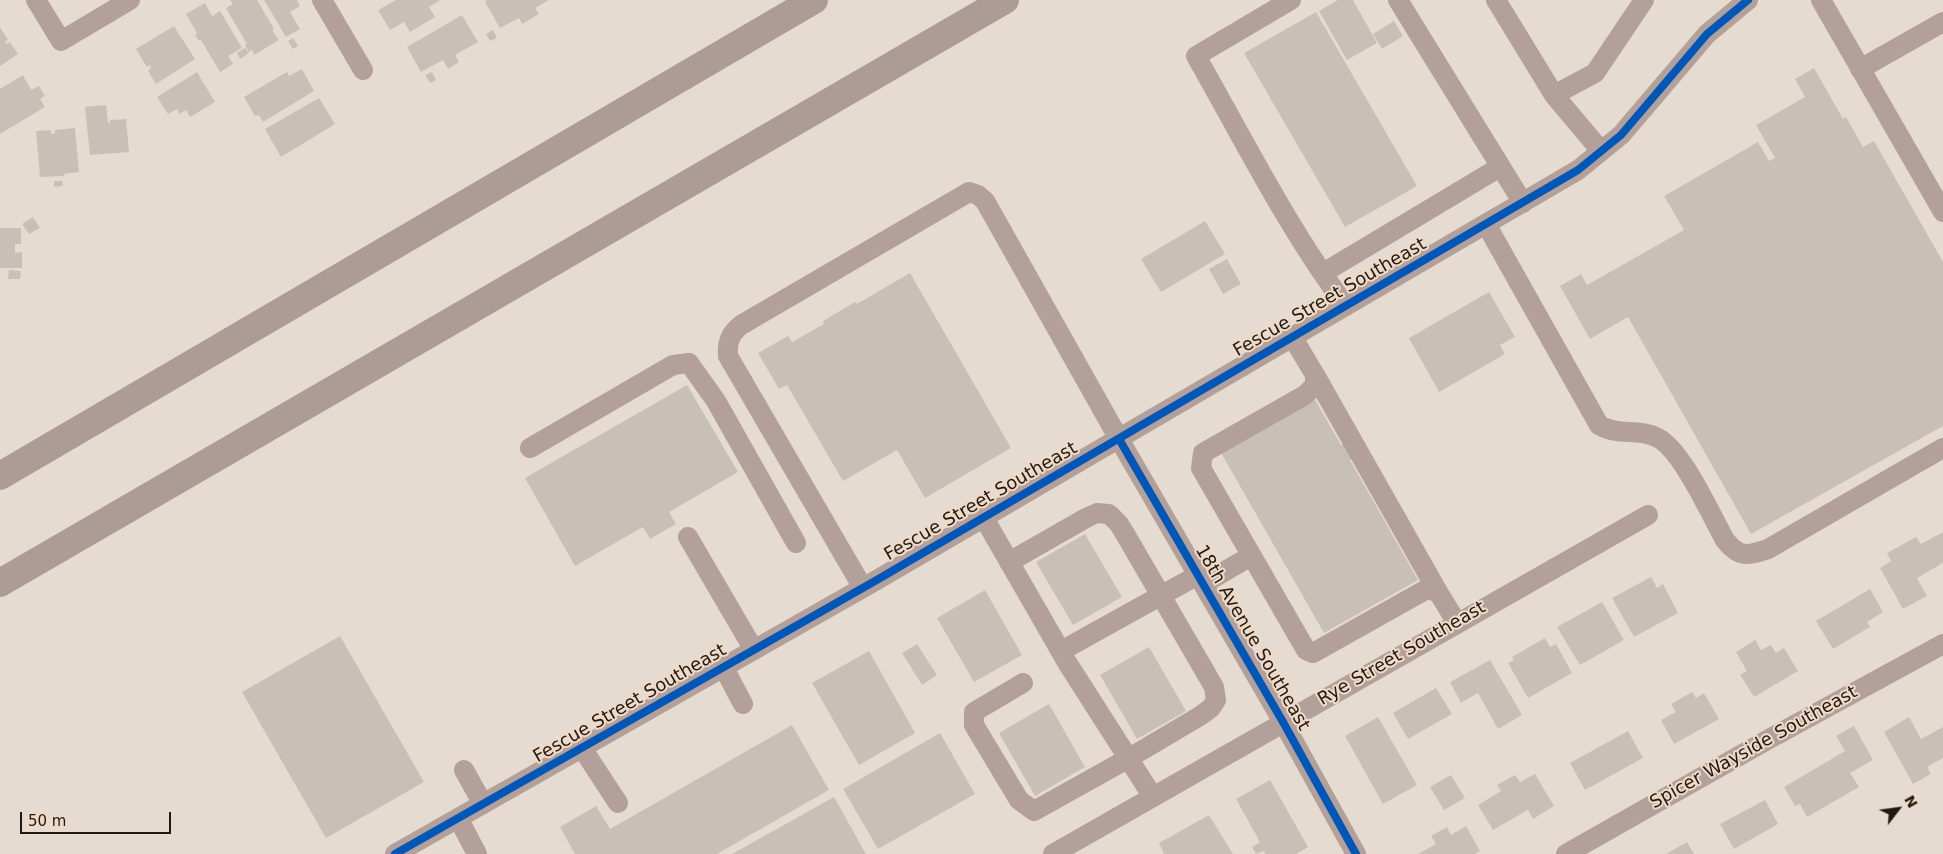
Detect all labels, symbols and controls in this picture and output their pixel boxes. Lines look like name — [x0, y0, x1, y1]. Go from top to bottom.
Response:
street label: Fescue Street Southeast — [1230, 234, 1430, 362]
street label: Fescue Street Southeast — [881, 438, 1081, 566]
street label: 18th Avenue Southeast — [1190, 541, 1314, 735]
street label: Rye Street Southeast — [1314, 597, 1490, 711]
street label: Fescue Street Southeast — [530, 640, 730, 768]
street label: Spicer Wayside Southeast — [1647, 682, 1861, 814]
north arrow — [1873, 784, 1923, 834]
text: N — [1901, 792, 1921, 811]
scale bar — [22, 802, 174, 834]
text: 50 m — [28, 812, 66, 830]

